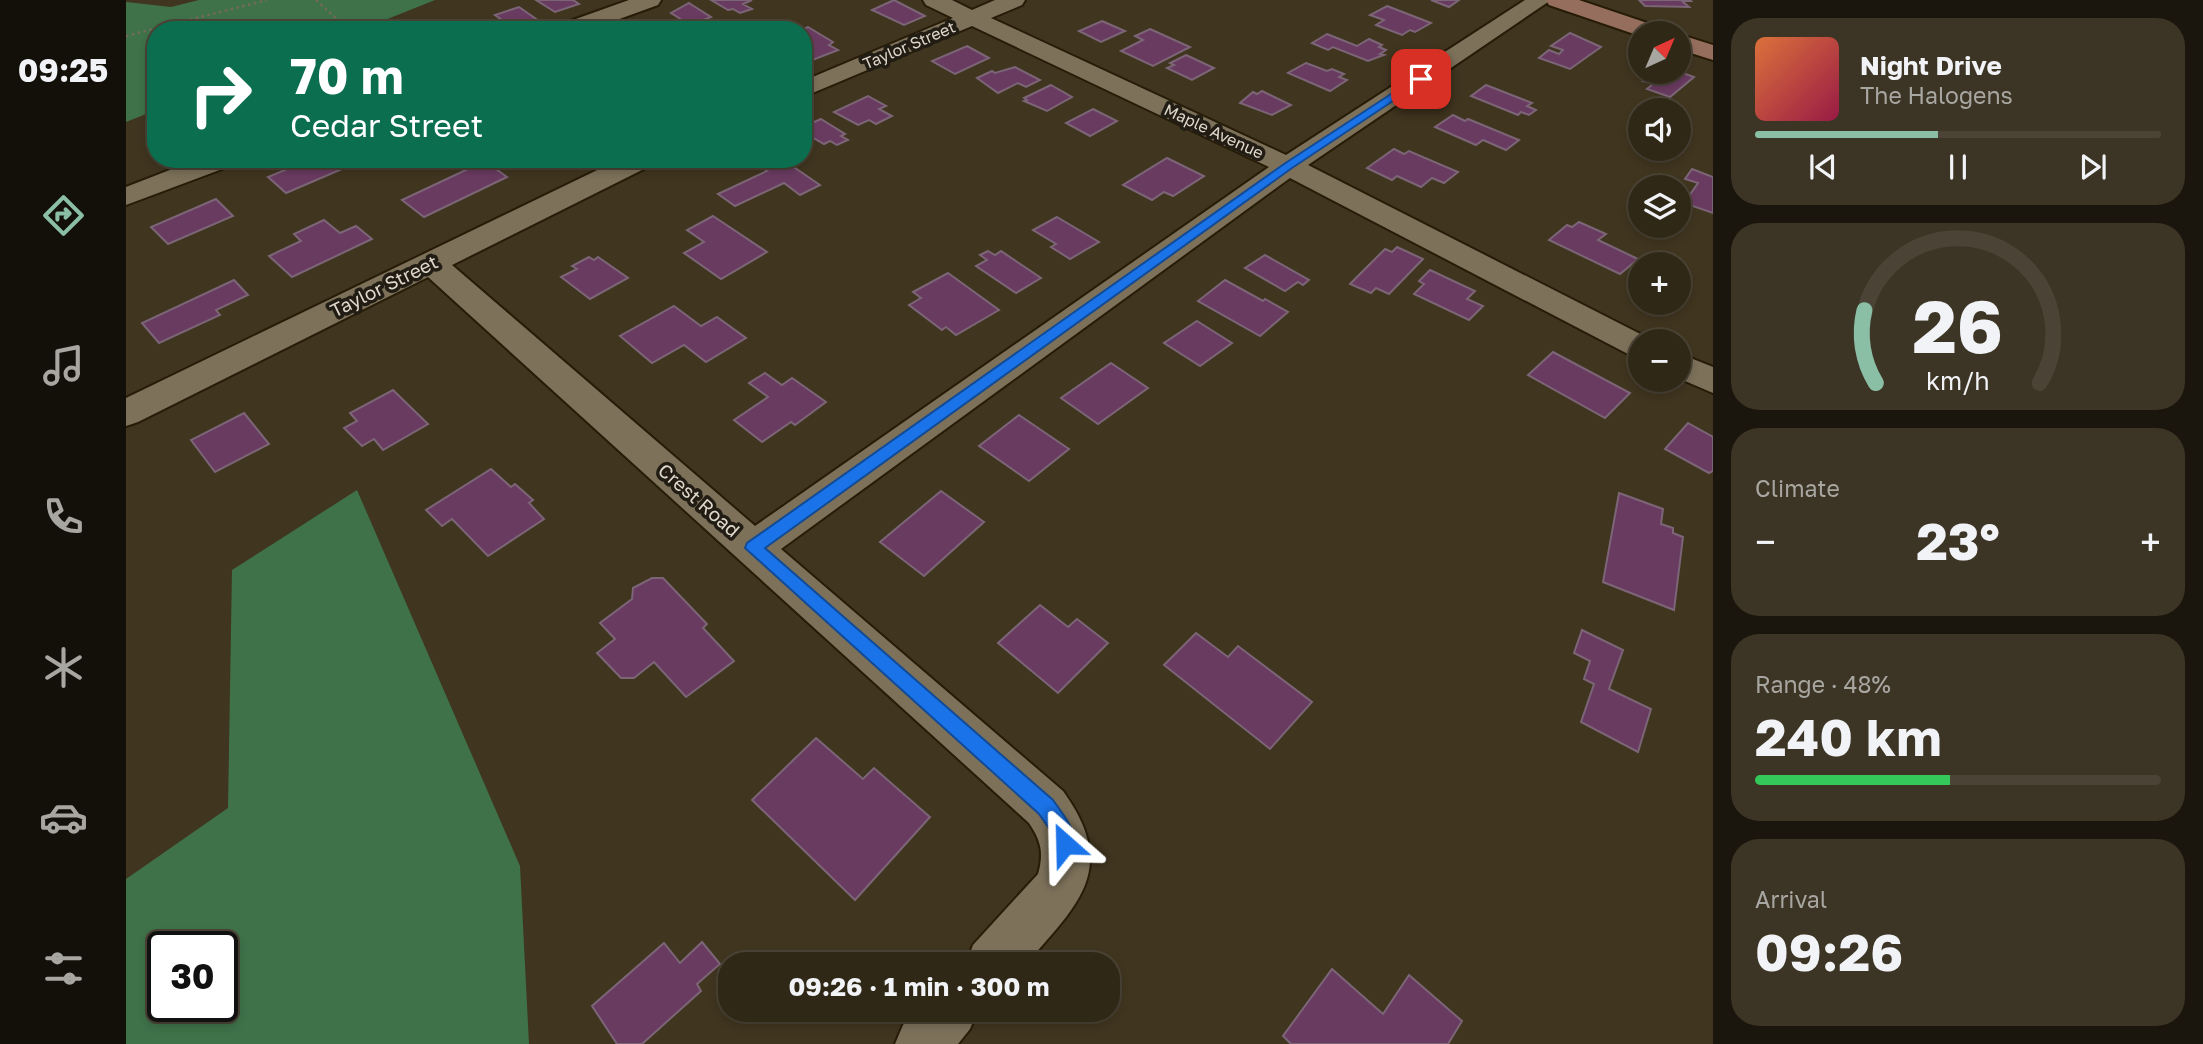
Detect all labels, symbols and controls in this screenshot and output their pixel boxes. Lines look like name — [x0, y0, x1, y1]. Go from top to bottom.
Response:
street label: Taylor Street — [860, 17, 958, 73]
north arrow — [1628, 21, 1690, 84]
map controls — [1628, 21, 1691, 392]
text: 70 m — [290, 46, 404, 105]
icon: right — [175, 49, 266, 140]
pin — [1391, 49, 1451, 109]
text: Night Drive — [1860, 50, 2002, 81]
text: 09:25 — [18, 51, 108, 89]
icon: arrive — [1402, 60, 1440, 98]
text: The Halogens — [1860, 81, 2013, 109]
button: sound — [1628, 98, 1691, 161]
street label: Maple Avenue — [1161, 99, 1267, 163]
text: Cedar Street — [290, 106, 483, 144]
icon: previous — [1804, 148, 1842, 186]
icon: pause — [1939, 148, 1977, 186]
icon: next — [2074, 148, 2112, 186]
button: layers — [1628, 175, 1691, 238]
icon: directions — [39, 191, 88, 240]
street label: Taylor Street — [326, 250, 441, 321]
button: + — [1628, 252, 1691, 315]
text: 26 — [1913, 282, 2003, 369]
button: − — [1628, 329, 1691, 392]
icon: music — [39, 341, 88, 390]
text: km/h — [1926, 365, 1990, 396]
street label: Crest Road — [654, 458, 745, 541]
text: Climate — [1755, 474, 1840, 502]
icon: phone — [39, 492, 88, 541]
text: 23° — [1916, 509, 2000, 571]
text: − — [1755, 519, 1776, 564]
text: + — [2140, 519, 2161, 564]
icon: climate — [39, 643, 88, 692]
text: Range · 48% — [1755, 670, 1891, 698]
text: 240 km — [1755, 705, 1942, 767]
icon: car — [39, 793, 88, 842]
position arrow — [1028, 807, 1102, 881]
text: Arrival — [1755, 885, 1827, 913]
text: 09:26 — [1755, 920, 1903, 982]
speed limit sign: 30 — [147, 931, 238, 1022]
icon: filters — [39, 944, 88, 993]
text: 09:26 · 1 min · 300 m — [788, 971, 1050, 1002]

